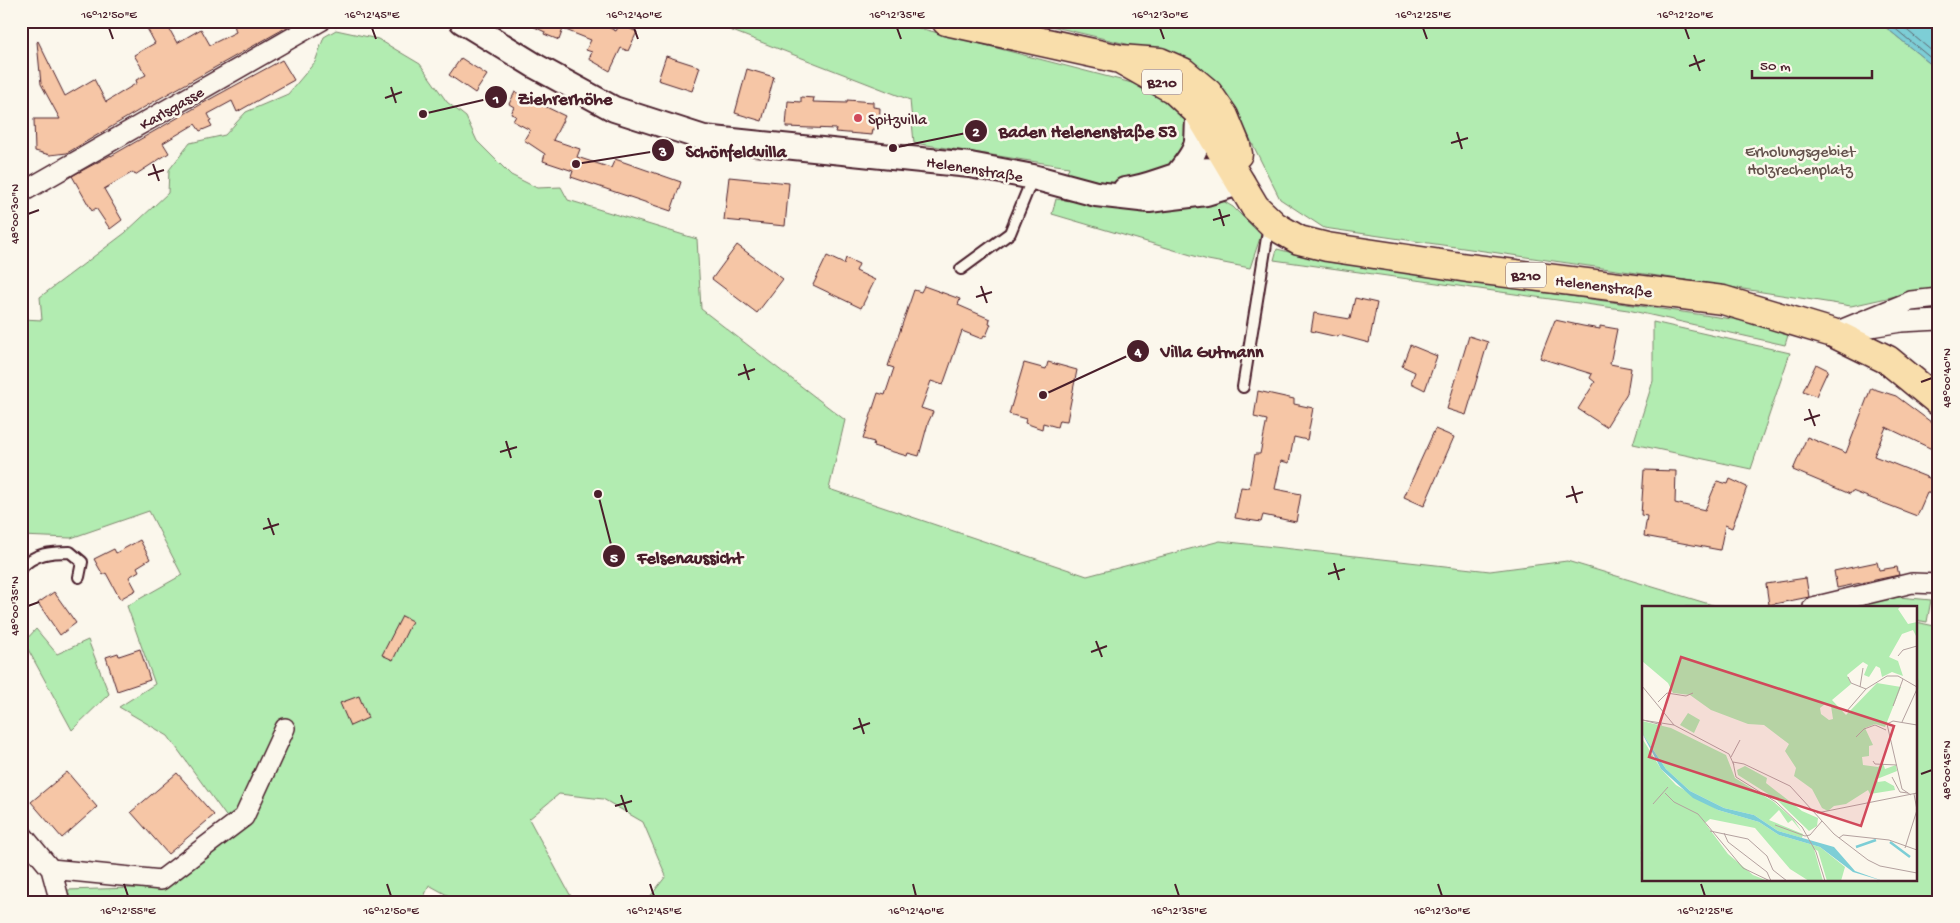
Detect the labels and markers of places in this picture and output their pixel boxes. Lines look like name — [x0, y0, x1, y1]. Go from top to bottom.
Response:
callout: Ziehrerhöhe — [483, 81, 623, 114]
marker: Spitzvilla — [852, 112, 864, 124]
place label: Spitzvilla — [868, 112, 928, 131]
callout: Baden Helenenstaße 53 — [964, 115, 1187, 148]
callout: Schönfeldvilla — [650, 134, 796, 167]
callout: Villa Gutmann — [1126, 334, 1274, 367]
callout: Felsenaussicht — [602, 540, 752, 573]

